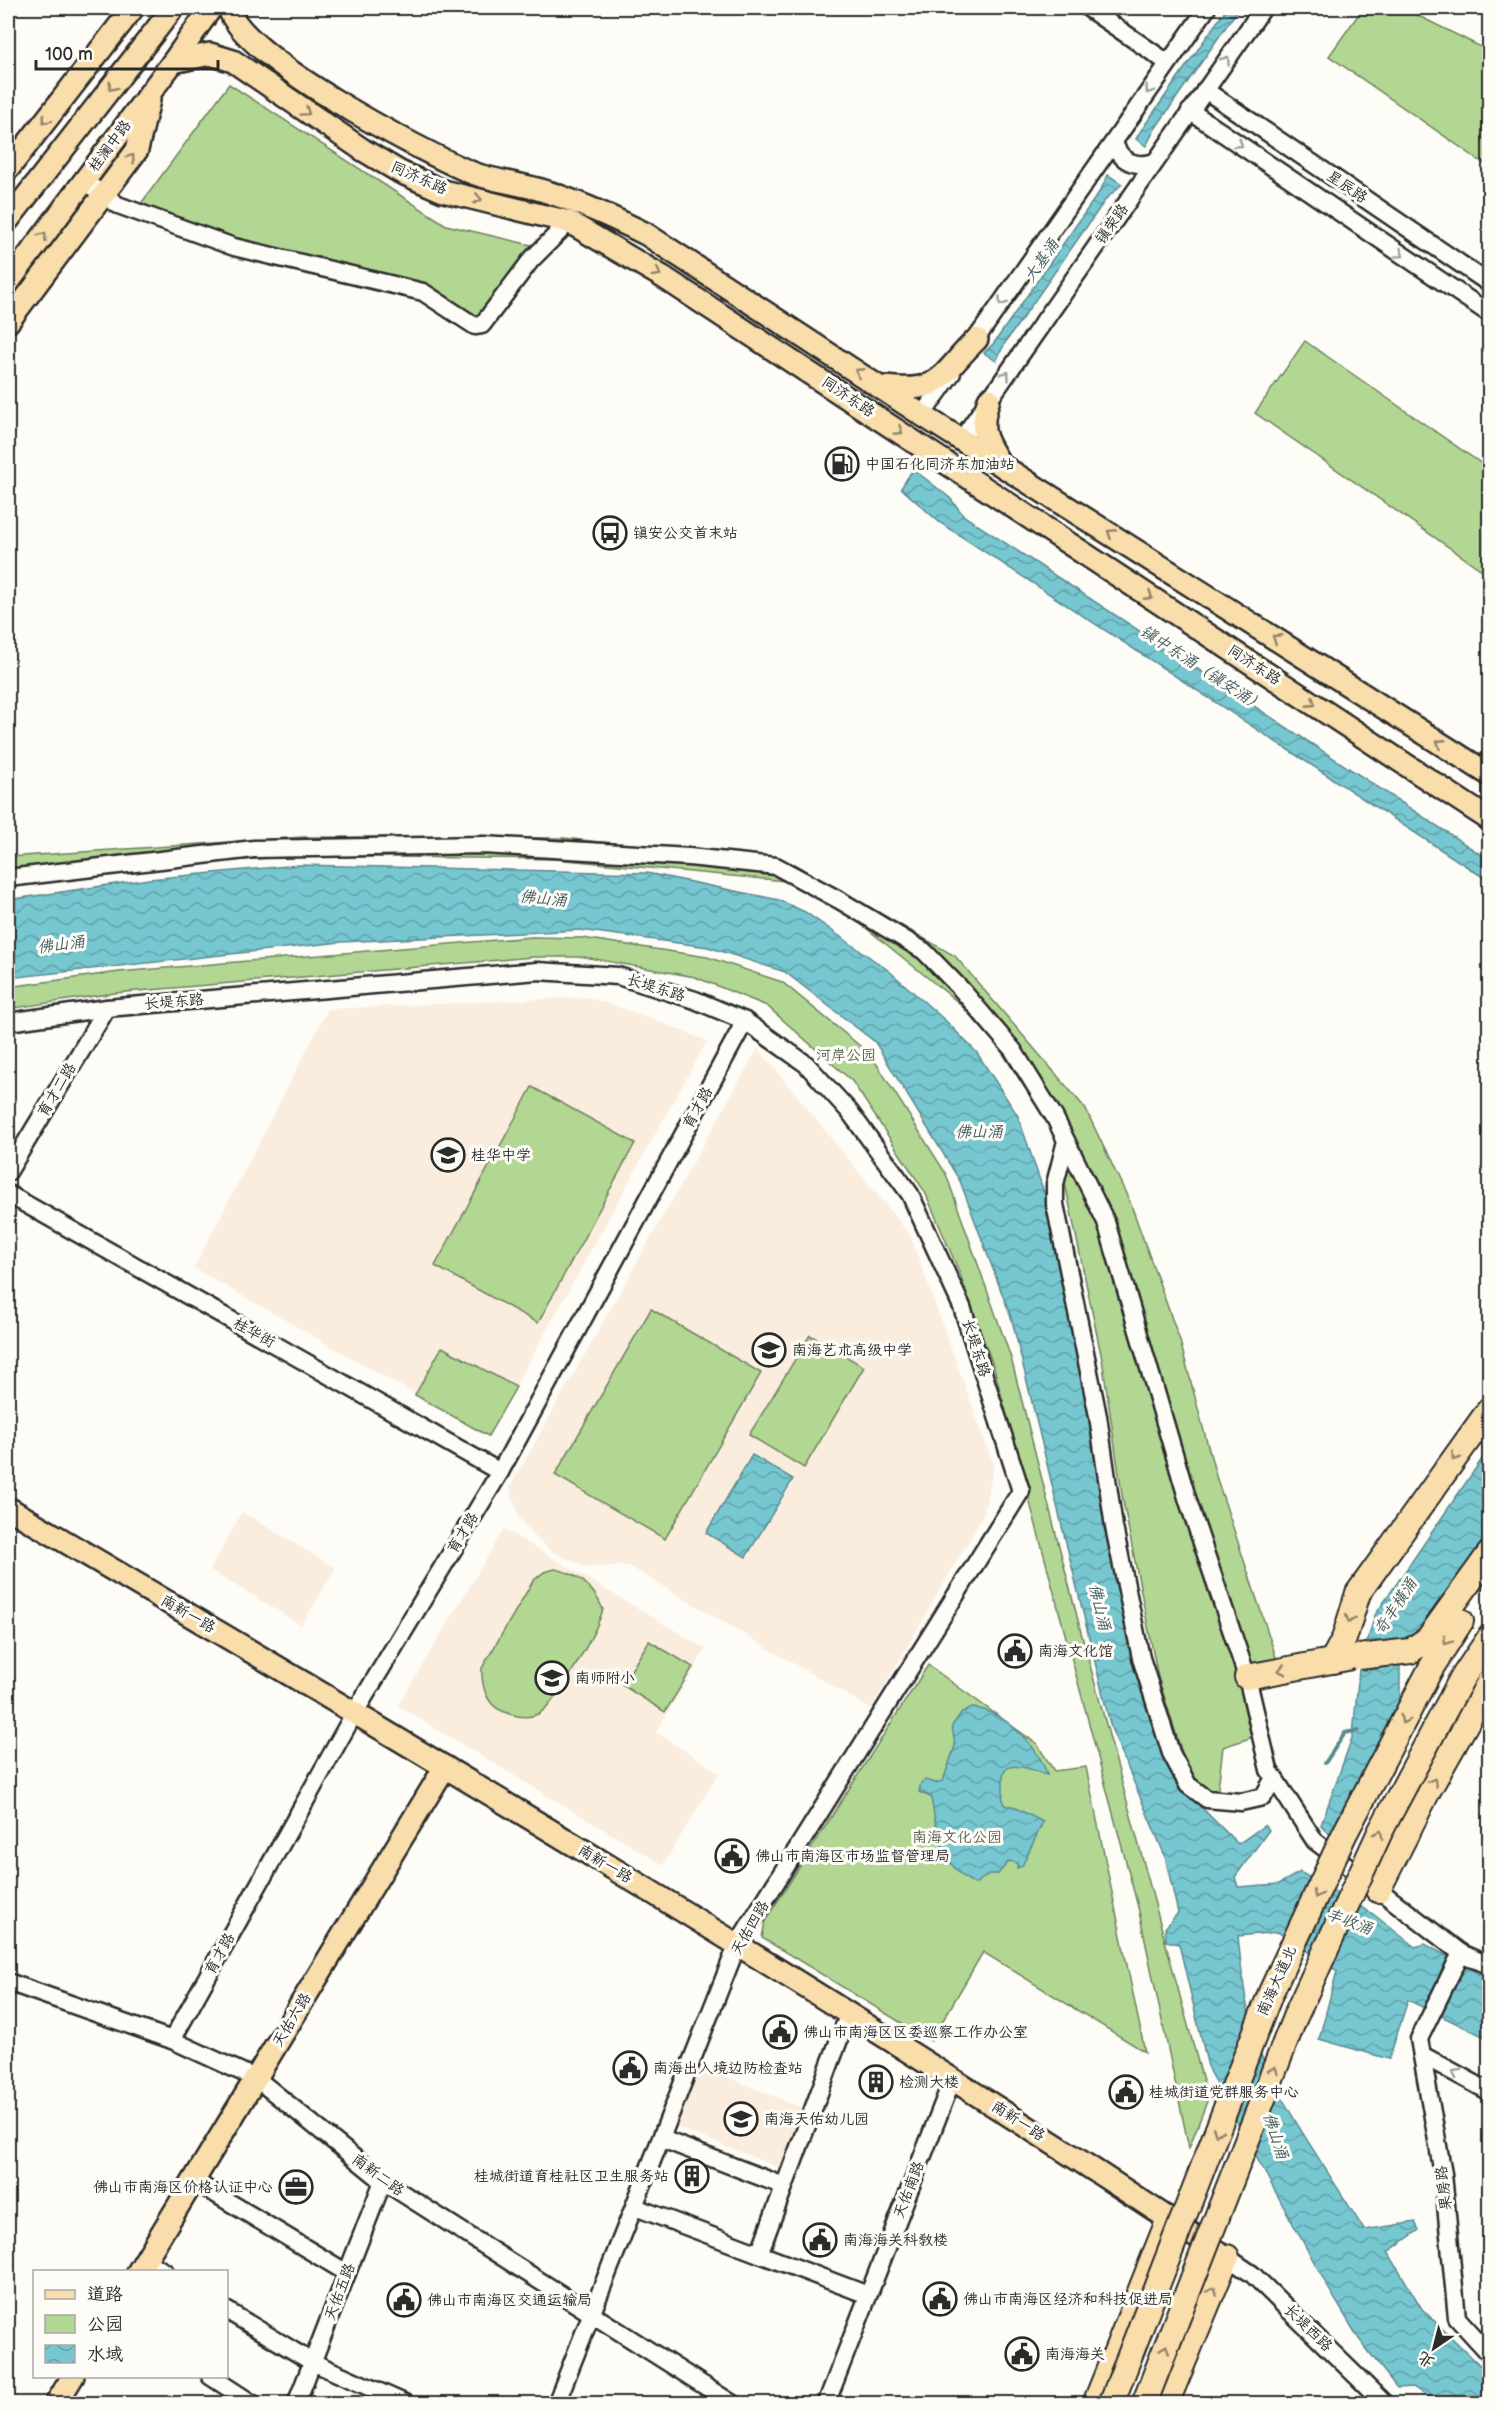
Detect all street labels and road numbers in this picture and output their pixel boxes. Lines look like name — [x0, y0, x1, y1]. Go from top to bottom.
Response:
street label: 桂澜中路 — [84, 116, 136, 176]
street label: 同济东路 — [388, 157, 450, 199]
street label: 星辰路 — [1323, 167, 1371, 207]
street label: 镇荣路 — [1091, 200, 1133, 248]
street label: 同济东路 — [818, 372, 878, 422]
street label: 同济东路 — [1224, 641, 1284, 689]
street label: 长堤东路 — [625, 970, 687, 1006]
street label: 长堤东路 — [143, 990, 205, 1014]
street label: 育才二路 — [33, 1059, 81, 1121]
street label: 育才路 — [679, 1084, 717, 1132]
street label: 桂华街 — [230, 1314, 278, 1352]
street label: 长堤东路 — [958, 1317, 994, 1379]
street label: 育才路 — [443, 1509, 483, 1557]
street label: 南新一路 — [157, 1591, 219, 1637]
street label: 南新一路 — [574, 1840, 636, 1888]
street label: 天佑四路 — [727, 1897, 773, 1959]
street label: 育才路 — [201, 1930, 239, 1978]
street label: 南海大道北 — [1253, 1943, 1301, 2019]
street label: 天佑六路 — [268, 1989, 316, 2051]
street label: 南新一路 — [988, 2097, 1048, 2145]
street label: 南新二路 — [348, 2150, 408, 2200]
street label: 天佑南路 — [889, 2159, 929, 2221]
street label: 果房路 — [1432, 2165, 1456, 2211]
street label: 天佑五路 — [320, 2261, 360, 2323]
street label: 长堤西路 — [1280, 2300, 1336, 2356]

